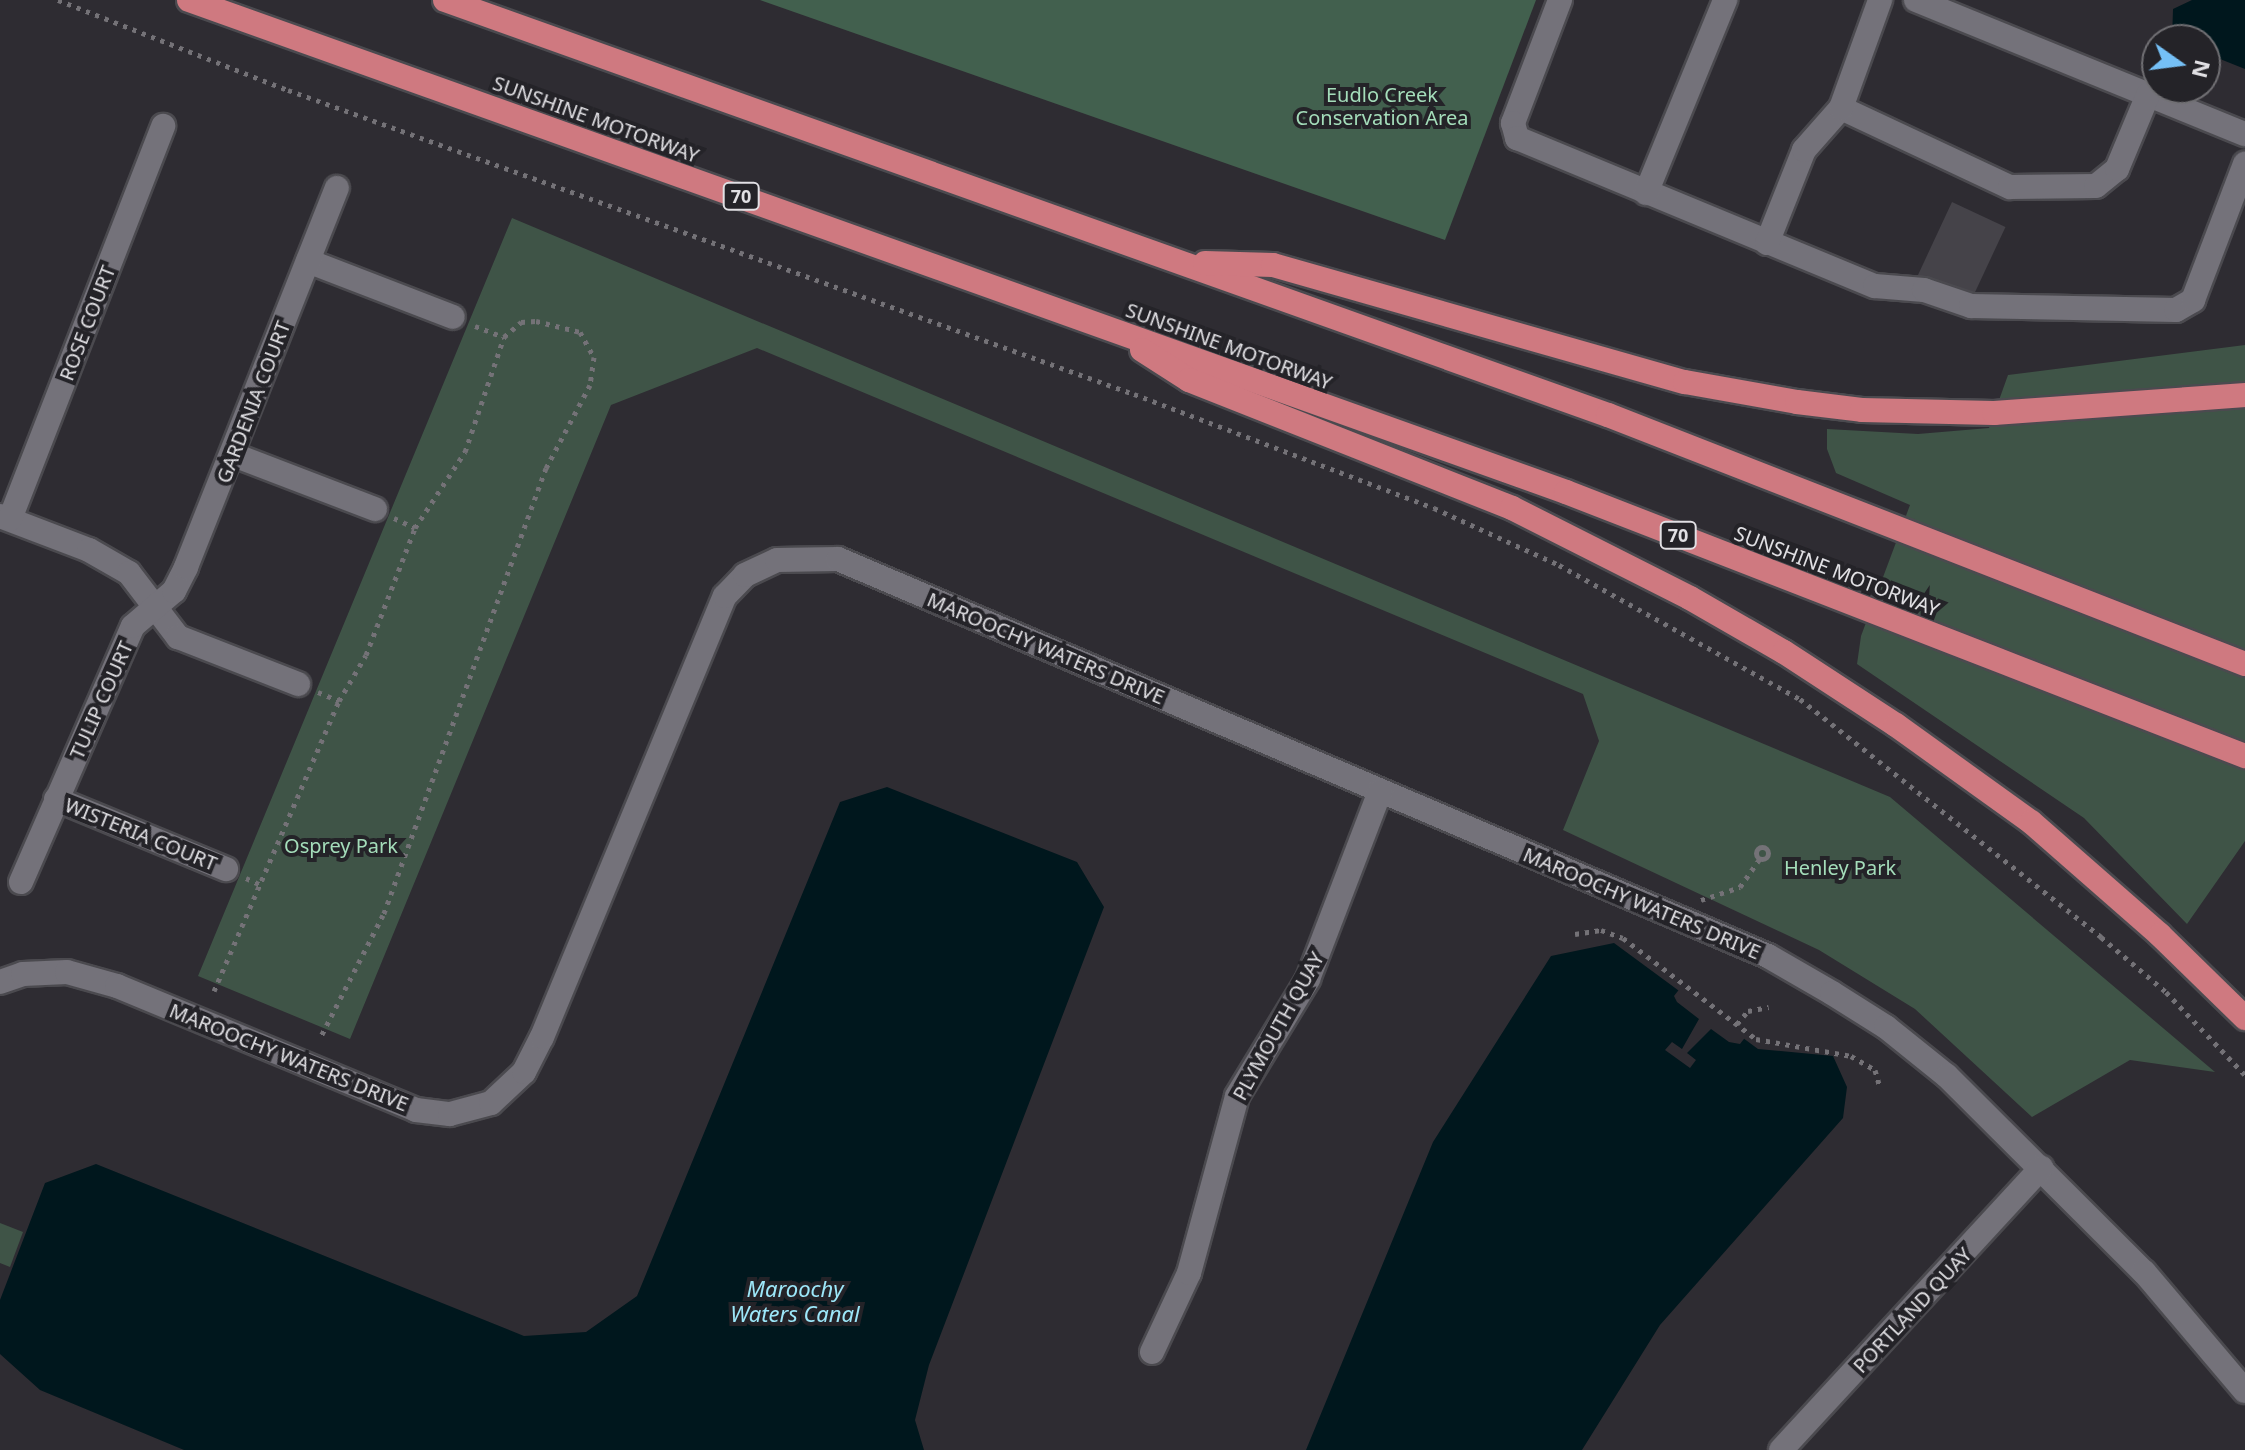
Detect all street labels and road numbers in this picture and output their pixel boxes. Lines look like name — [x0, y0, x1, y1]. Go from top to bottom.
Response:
street label: SUNSHINE MOTORWAY — [490, 71, 702, 167]
road number: 70 — [721, 182, 761, 210]
street label: ROSE COURT — [54, 262, 120, 384]
street label: SUNSHINE MOTORWAY — [1123, 298, 1335, 394]
street label: GARDENIA COURT — [211, 318, 295, 486]
road number: 70 — [1658, 521, 1698, 549]
street label: SUNSHINE MOTORWAY — [1731, 521, 1943, 621]
street label: MAROOCHY WATERS DRIVE — [924, 587, 1168, 709]
street label: TULIP COURT — [64, 637, 138, 763]
street label: WISTERIA COURT — [61, 793, 221, 875]
street label: MAROOCHY WATERS DRIVE — [1520, 842, 1764, 964]
street label: PLYMOUTH QUAY — [1227, 948, 1329, 1104]
street label: MAROOCHY WATERS DRIVE — [166, 998, 412, 1116]
street label: PORTLAND QUAY — [1848, 1242, 1976, 1378]

